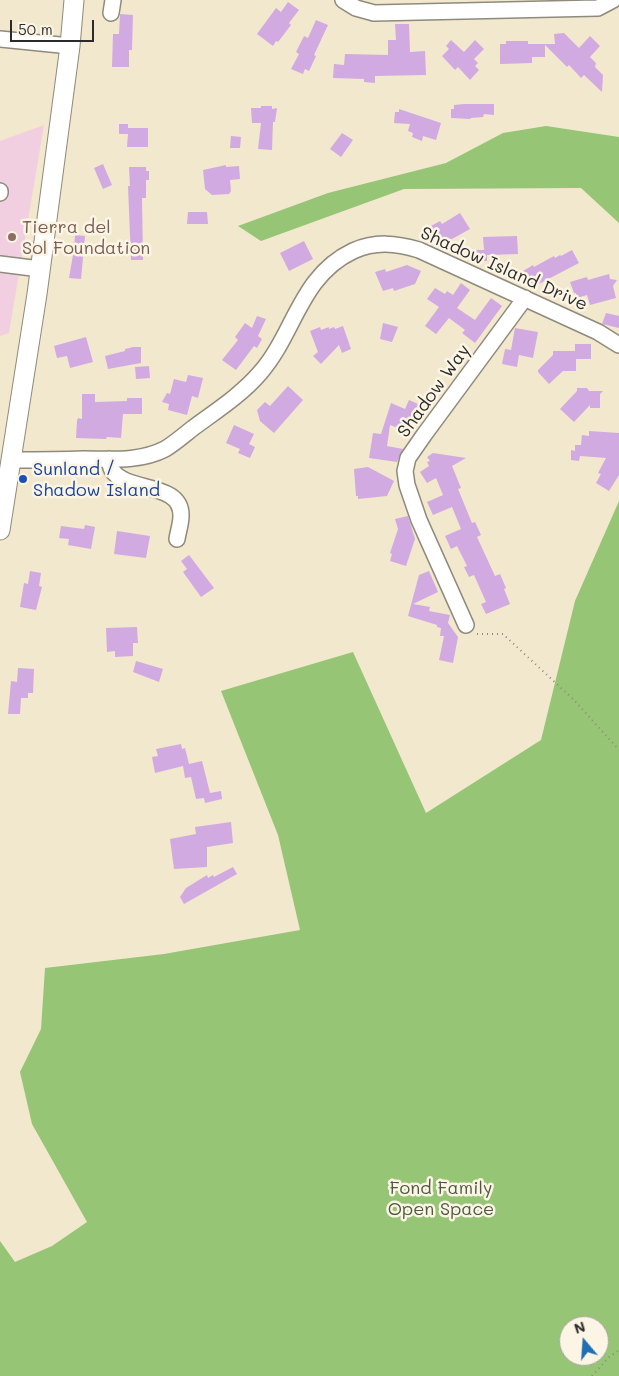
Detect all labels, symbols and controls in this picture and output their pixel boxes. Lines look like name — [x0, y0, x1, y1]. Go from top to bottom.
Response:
scale bar — [12, 10, 96, 42]
text: 50 m — [18, 19, 53, 39]
place label: Tierra del Sol Foundation — [22, 216, 150, 258]
street label: Shadow Island Drive — [417, 222, 591, 316]
marker: Tierra del Sol Foundation — [6, 231, 18, 243]
street label: Shadow Way — [393, 340, 475, 442]
place label: Sunland / Shadow Island — [33, 458, 160, 500]
marker: Sunland / Shadow Island — [17, 473, 29, 485]
park label: Fond Family Open Space — [388, 1177, 494, 1220]
north arrow — [559, 1316, 609, 1366]
text: N — [572, 1317, 588, 1338]

